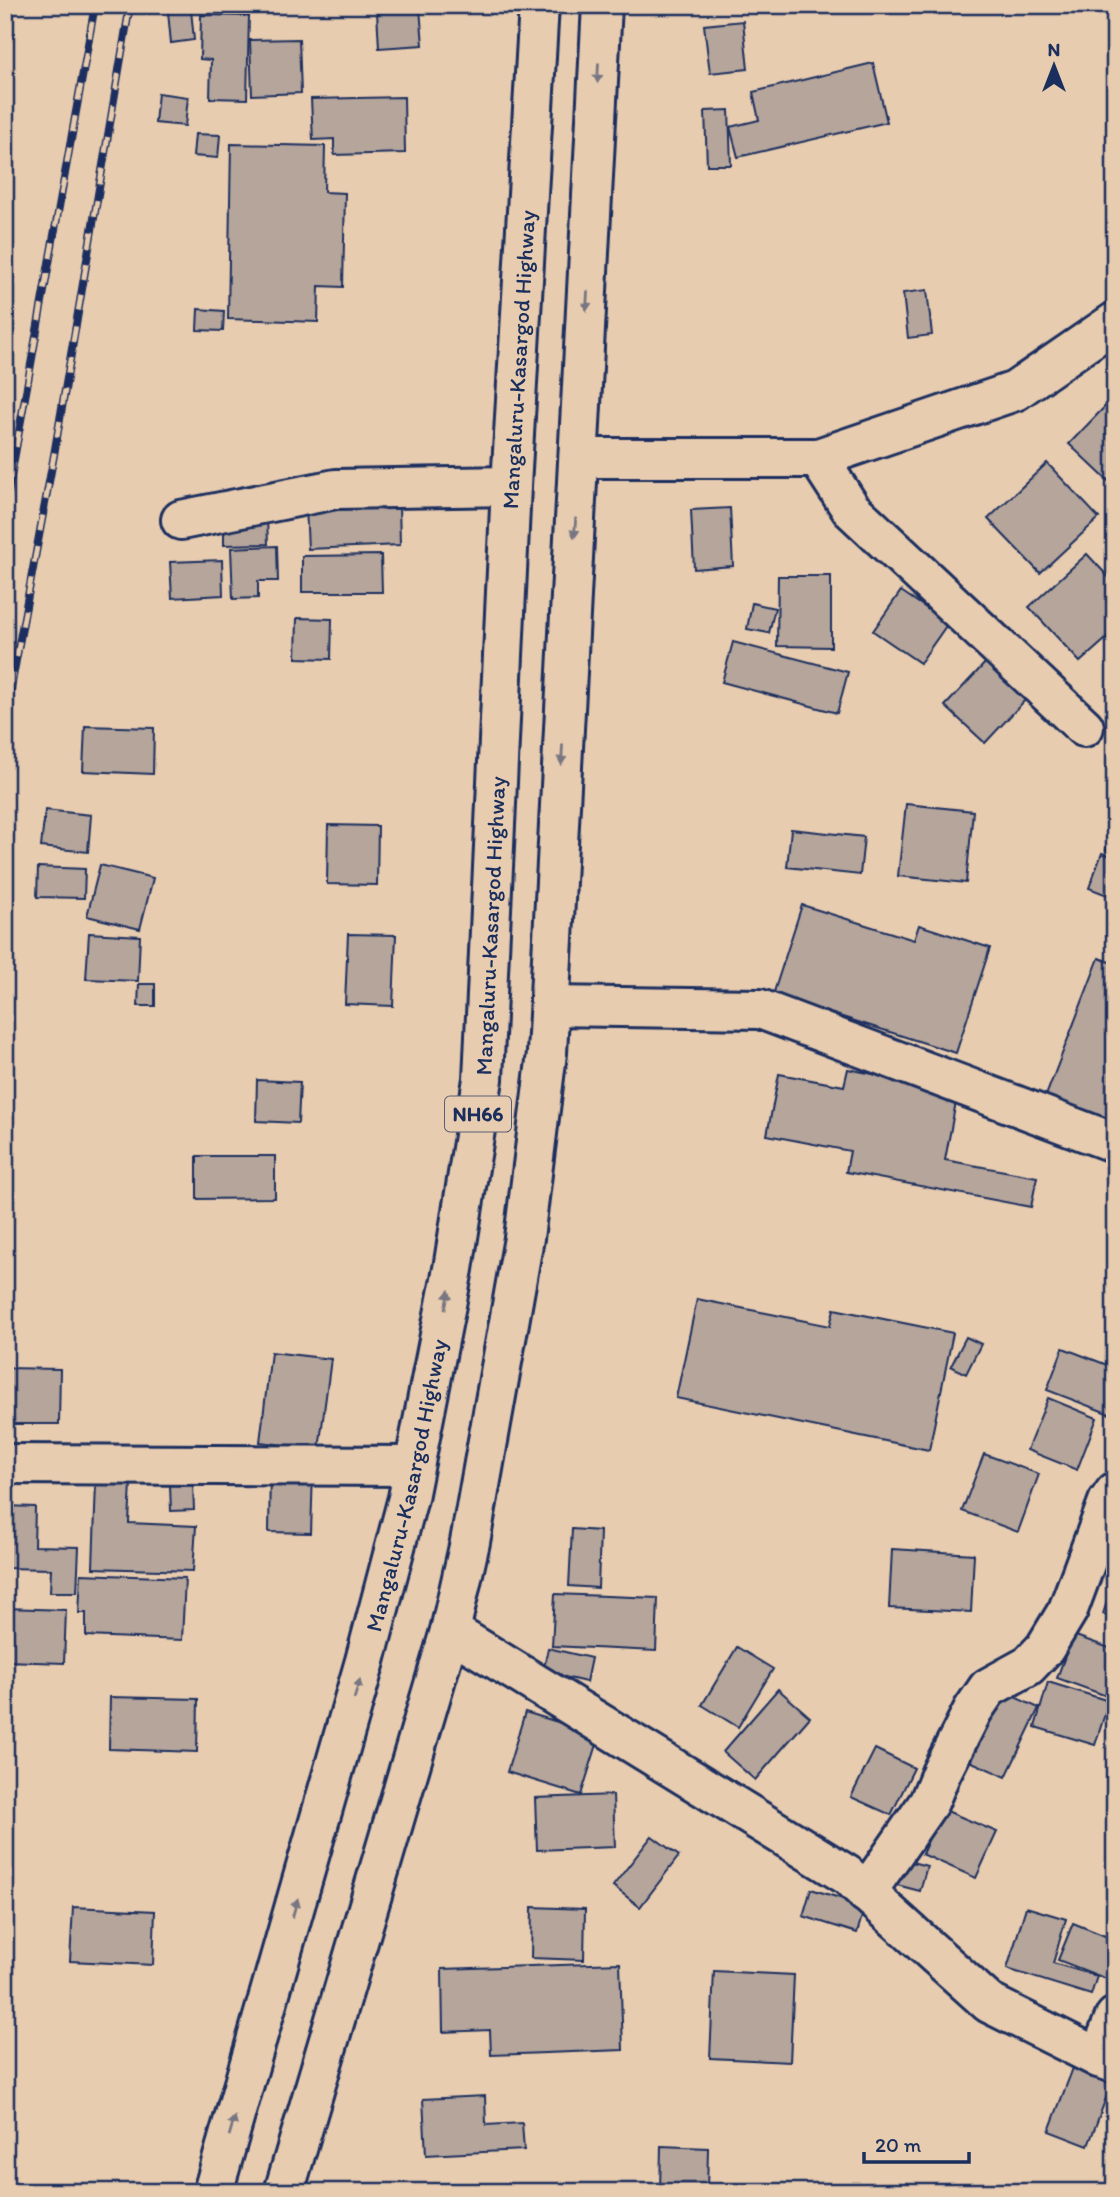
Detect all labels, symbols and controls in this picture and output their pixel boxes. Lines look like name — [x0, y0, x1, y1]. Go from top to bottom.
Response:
north arrow — [1018, 32, 1088, 102]
text: N — [1048, 38, 1060, 61]
one-way arrow — [593, 63, 604, 85]
street label: Mangaluru-Kasargod Highway — [496, 209, 541, 510]
one-way arrow — [582, 290, 593, 312]
one-way arrow — [569, 517, 580, 539]
one-way arrow — [557, 744, 568, 766]
street label: Mangaluru-Kasargod Highway — [469, 775, 511, 1076]
road number: NH66 — [445, 1096, 511, 1132]
one-way arrow — [441, 1289, 452, 1311]
street label: Mangaluru-Kasargod Highway — [359, 1336, 453, 1635]
one-way arrow — [353, 1678, 363, 1699]
one-way arrow — [290, 1896, 301, 1918]
one-way arrow — [228, 2115, 238, 2136]
scale bar — [864, 2120, 970, 2164]
text: 20 m — [875, 2132, 922, 2157]

